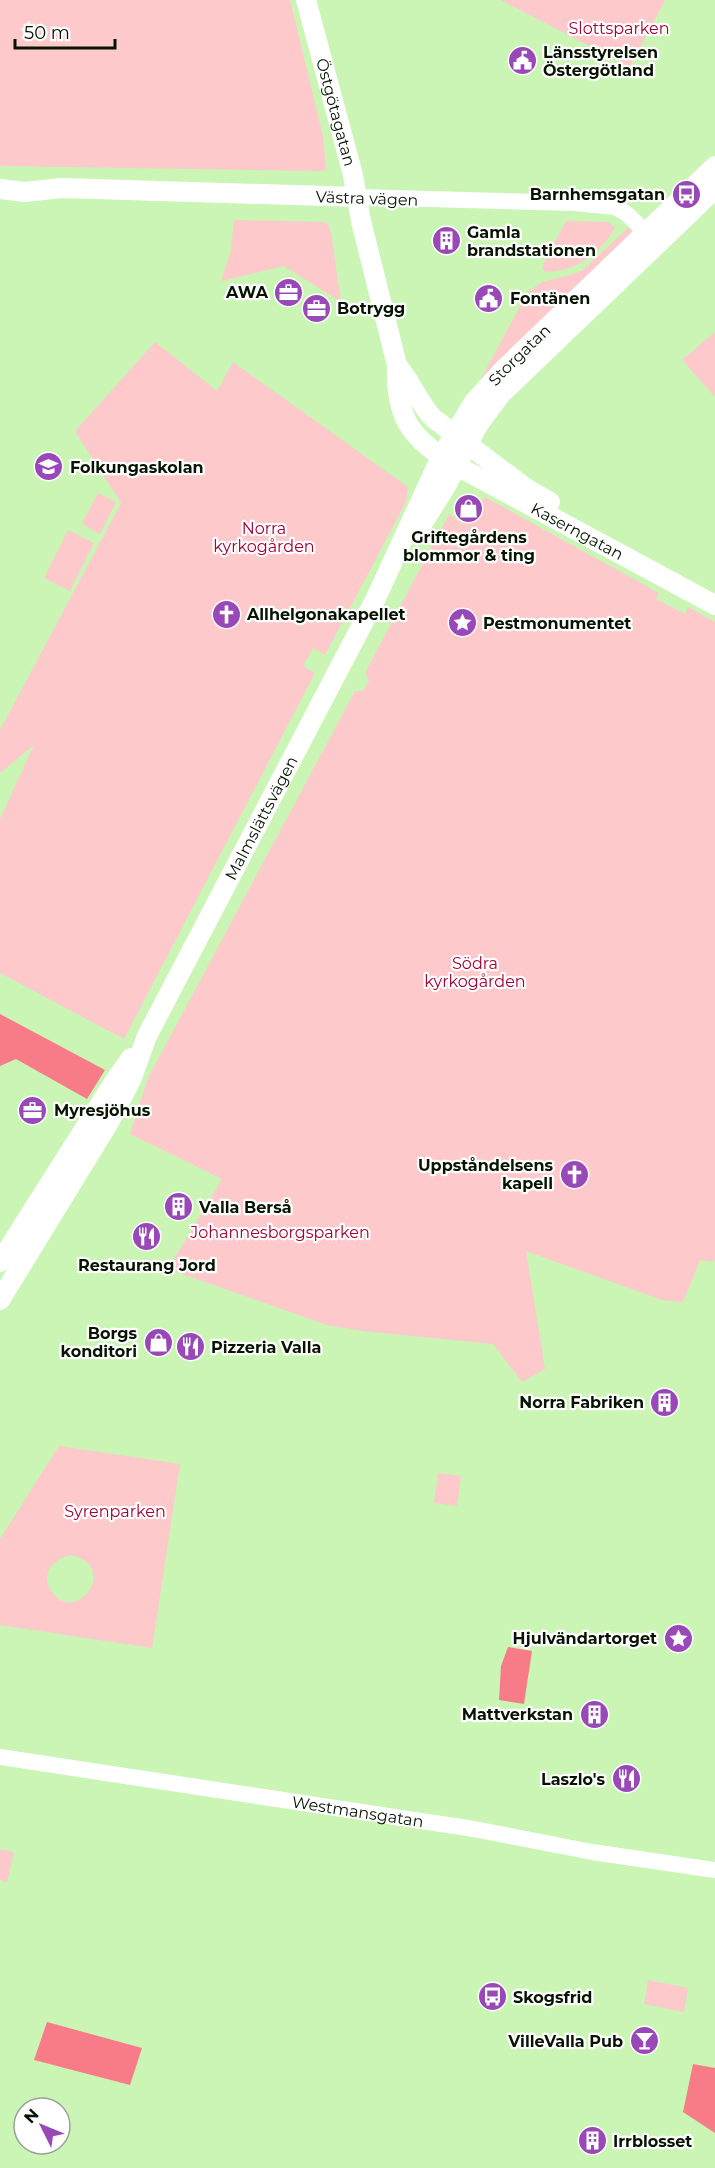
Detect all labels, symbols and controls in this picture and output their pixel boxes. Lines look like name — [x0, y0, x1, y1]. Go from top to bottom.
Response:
scale bar — [15, 12, 116, 50]
park label: Slottsparken — [569, 19, 670, 38]
text: 50 m — [24, 22, 70, 44]
place label: Länsstyrelsen Östergötland — [543, 43, 658, 80]
public building icon: Länsstyrelsen Östergötland — [506, 45, 538, 77]
street label: Östgötagatan — [312, 56, 359, 168]
bus stop icon: Barnhemsgatan — [670, 178, 702, 210]
place label: Barnhemsgatan — [530, 185, 665, 204]
street label: Västra vägen — [315, 187, 419, 210]
place label: Gamla brandstationen — [467, 223, 596, 260]
building icon: Gamla brandstationen — [430, 225, 462, 257]
office icon: AWA — [273, 276, 305, 308]
public building icon: Fontänen — [473, 282, 505, 314]
place label: AWA — [225, 283, 269, 302]
place label: Fontänen — [510, 289, 590, 308]
office icon: Botrygg — [300, 292, 332, 324]
place label: Botrygg — [337, 299, 405, 318]
street label: Storgatan — [485, 321, 554, 390]
school or university icon: Folkungaskolan — [33, 451, 65, 483]
place label: Folkungaskolan — [70, 458, 204, 477]
shop icon: Griftegårdens blommor & ting — [453, 493, 485, 525]
street label: Kaserngatan — [528, 499, 627, 564]
park label: Norra kyrkogården — [213, 519, 315, 556]
place label: Griftegårdens blommor & ting — [403, 528, 535, 565]
church icon: Allhelgonakapellet — [210, 598, 242, 630]
place label: Allhelgonakapellet — [246, 605, 406, 624]
place icon: Pestmonumentet — [446, 607, 478, 639]
place label: Pestmonumentet — [483, 614, 631, 633]
street label: Malmslättsvägen — [221, 753, 302, 883]
park label: Södra kyrkogården — [424, 954, 526, 991]
office icon: Myresjöhus — [17, 1094, 49, 1126]
place label: Myresjöhus — [54, 1101, 151, 1120]
place label: Uppståndelsens kapell — [418, 1156, 553, 1193]
church icon: Uppståndelsens kapell — [558, 1158, 590, 1190]
building icon: Valla Berså — [162, 1191, 194, 1223]
place label: Valla Berså — [198, 1198, 292, 1217]
restaurant icon: Restaurang Jord — [131, 1221, 163, 1253]
park label: Johannesborgsparken — [189, 1223, 370, 1242]
place label: Restaurang Jord — [78, 1256, 216, 1275]
place label: Borgs konditori — [61, 1324, 137, 1361]
shop icon: Borgs konditori — [142, 1326, 174, 1358]
restaurant icon: Pizzeria Valla — [174, 1331, 206, 1363]
place label: Pizzeria Valla — [211, 1338, 321, 1357]
building icon: Norra Fabriken — [649, 1386, 681, 1418]
place label: Norra Fabriken — [519, 1393, 644, 1412]
park label: Syrenparken — [64, 1502, 166, 1521]
place icon: Hjulvändartorget — [662, 1622, 694, 1654]
place label: Hjulvändartorget — [513, 1629, 657, 1648]
building icon: Mattverkstan — [578, 1698, 610, 1730]
place label: Mattverkstan — [462, 1705, 573, 1724]
restaurant icon: Laszlo's — [610, 1763, 642, 1795]
place label: Laszlo's — [541, 1770, 605, 1789]
street label: Westmansgatan — [291, 1792, 425, 1831]
bus stop icon: Skogsfrid — [476, 1981, 508, 2013]
place label: Skogsfrid — [513, 1988, 592, 2007]
bar icon: VilleValla Pub — [628, 2025, 660, 2057]
place label: VilleValla Pub — [507, 2032, 623, 2051]
north arrow — [12, 2096, 72, 2156]
text: N — [20, 2105, 43, 2127]
building icon: Irrblosset — [576, 2125, 608, 2157]
place label: Irrblosset — [613, 2132, 692, 2151]

